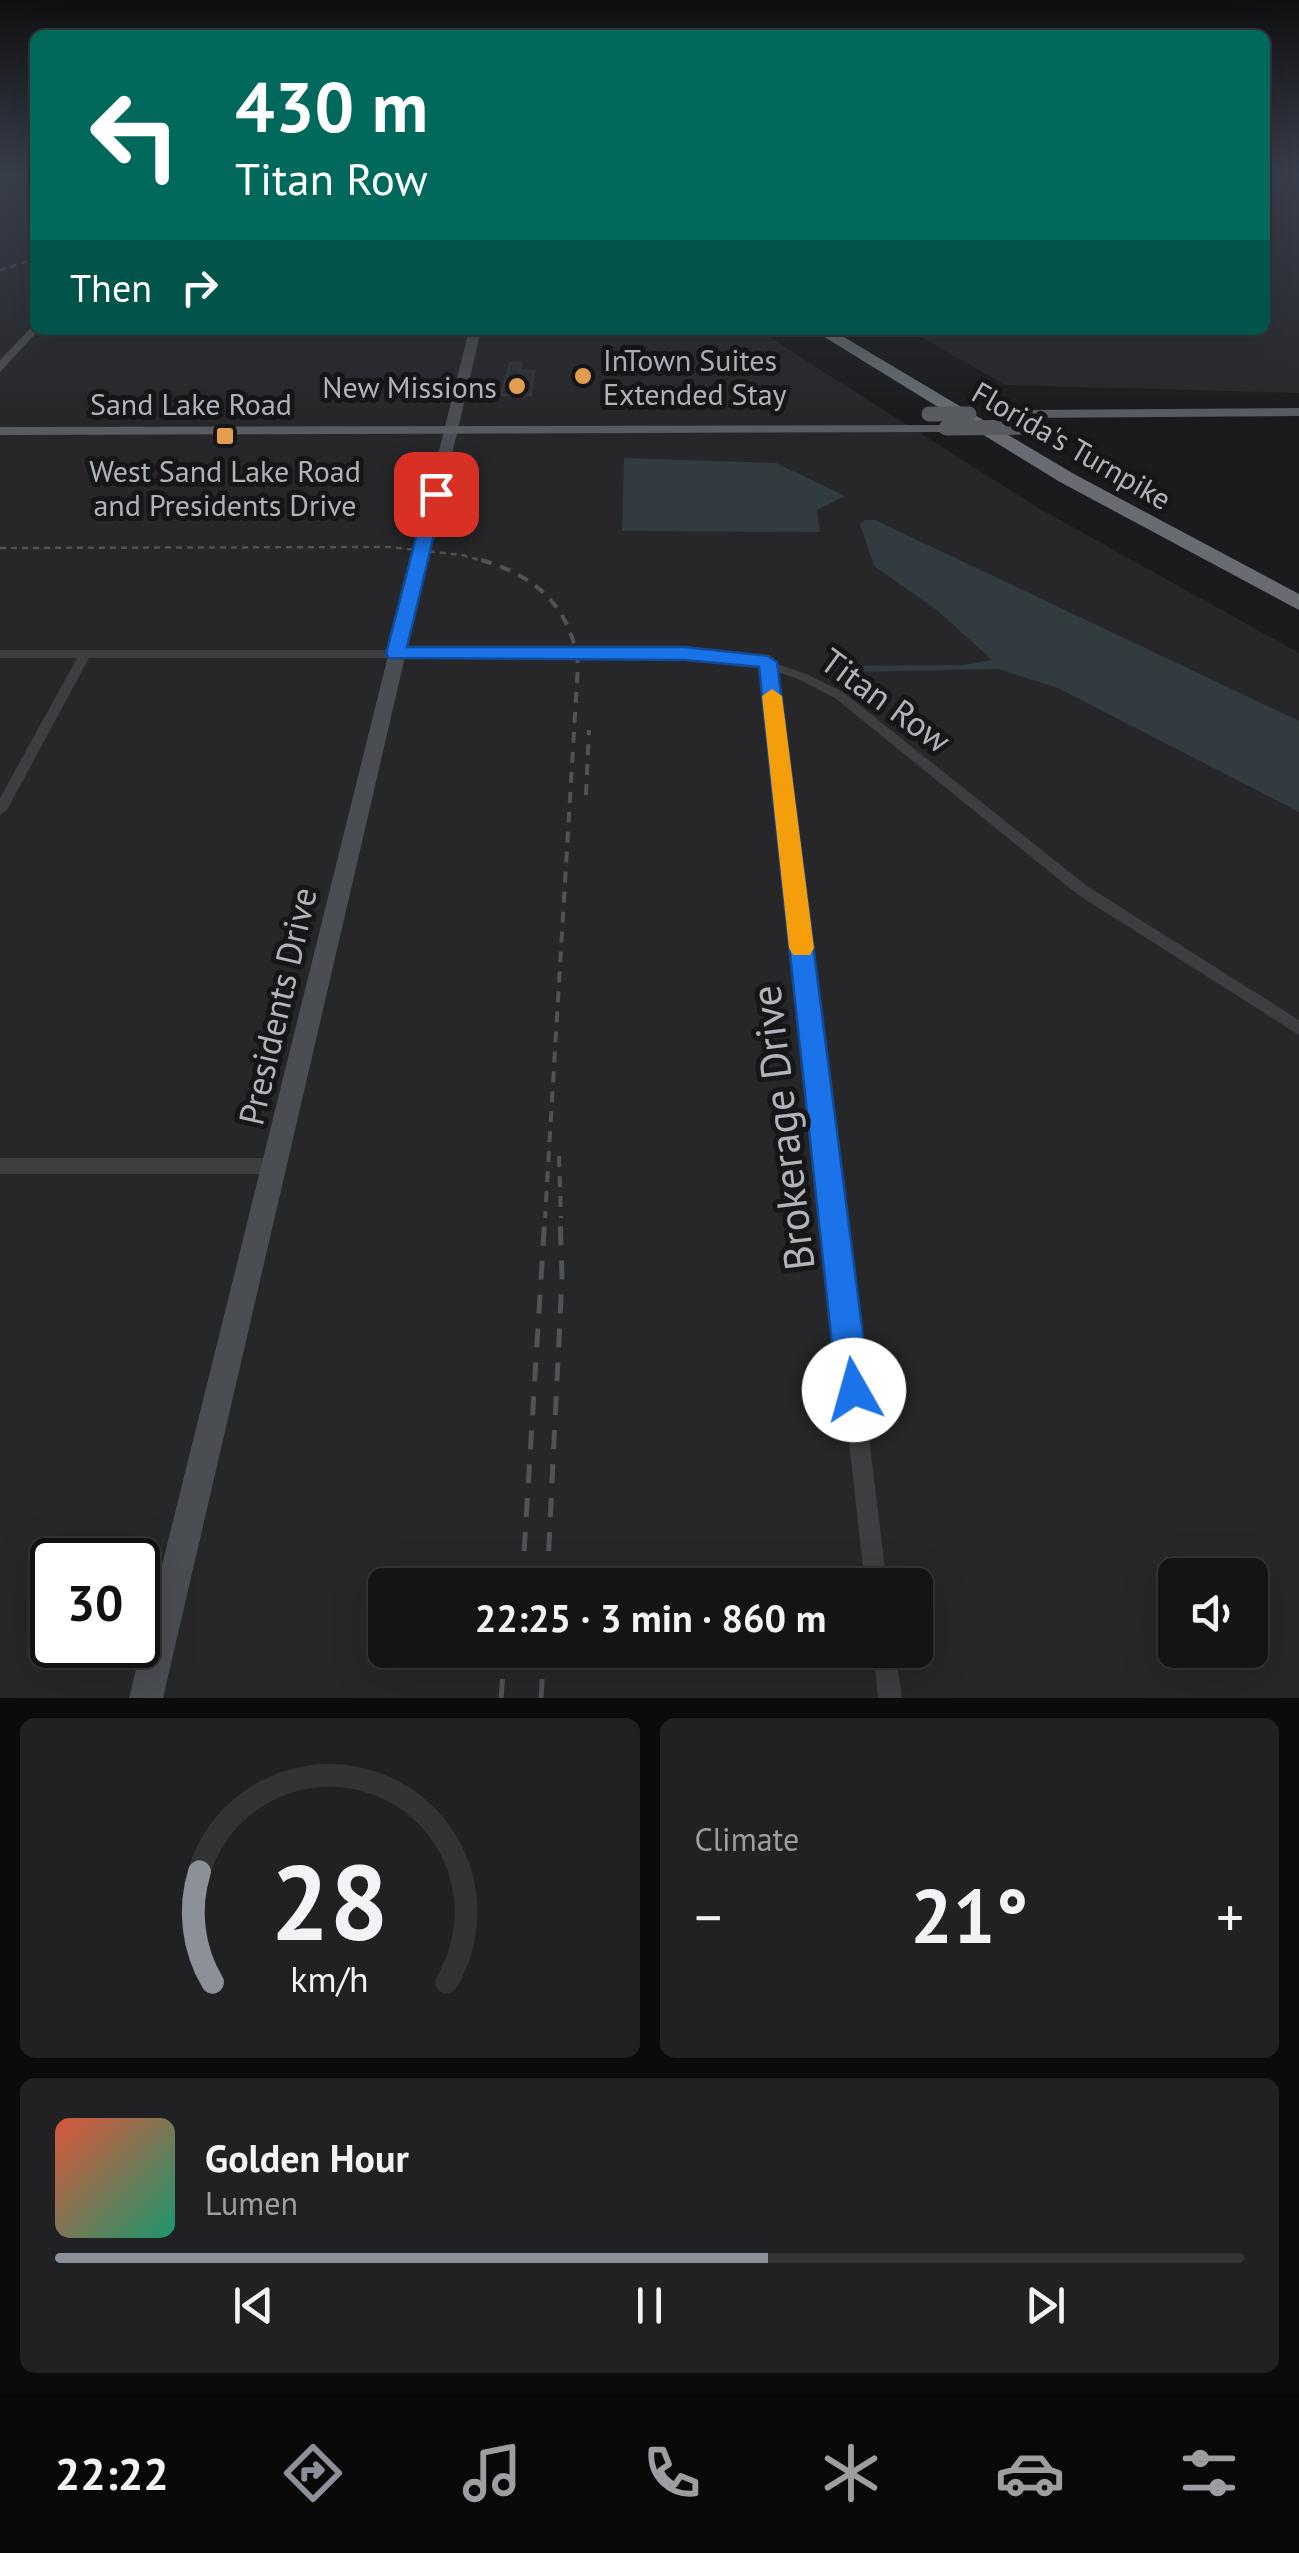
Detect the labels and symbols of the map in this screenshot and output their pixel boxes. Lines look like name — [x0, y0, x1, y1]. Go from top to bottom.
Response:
place label: InTown Suites Extended Stay — [603, 340, 787, 413]
marker: InTown Suites Extended Stay — [572, 365, 594, 387]
place label: New Missions — [322, 367, 497, 406]
street label: Florida's Turnpike — [965, 372, 1179, 518]
marker: New Missions — [506, 375, 528, 397]
street label: Sand Lake Road — [90, 384, 292, 423]
marker: West Sand Lake Road and Presidents Drive — [214, 425, 236, 447]
place label: West Sand Lake Road and Presidents Drive — [89, 451, 361, 524]
pin — [394, 452, 479, 537]
street label: Titan Row — [812, 637, 960, 763]
street label: Presidents Drive — [227, 883, 327, 1129]
street label: Brokerage Drive — [737, 982, 827, 1274]
position arrow — [802, 1338, 906, 1442]
speed limit sign: 30 — [30, 1538, 160, 1668]

